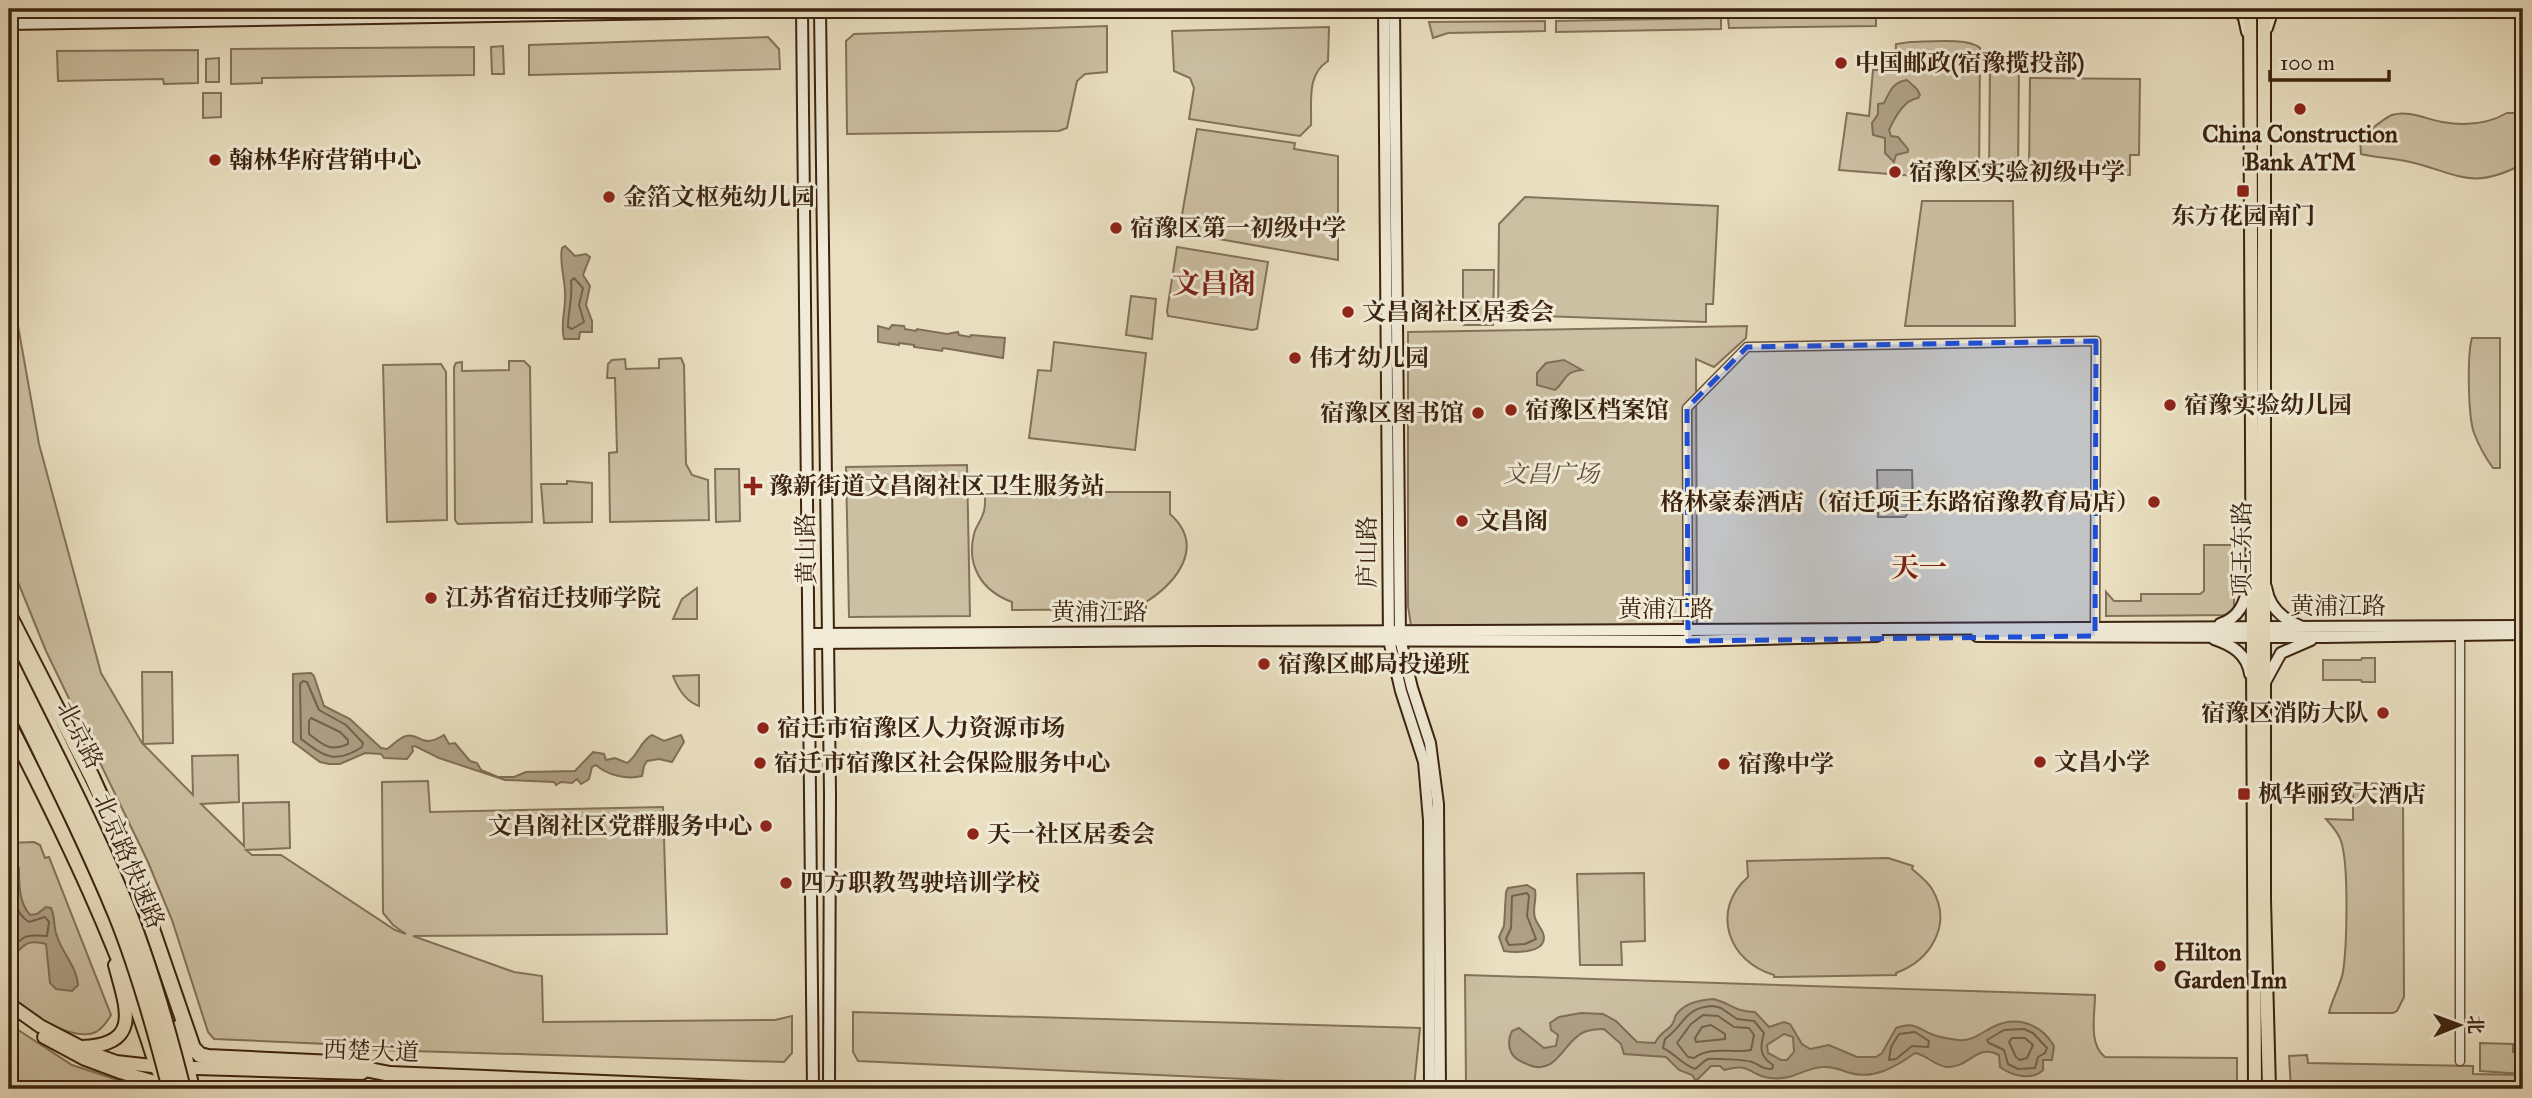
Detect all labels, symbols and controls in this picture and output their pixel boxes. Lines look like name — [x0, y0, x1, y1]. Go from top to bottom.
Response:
scale bar — [2270, 38, 2388, 82]
place label: 中国邮政(宿豫揽投部) — [1855, 48, 2085, 78]
text: 100 m — [2280, 50, 2335, 76]
marker: 中国邮政(宿豫揽投部) — [1833, 55, 1849, 71]
marker: China Construction Bank ATM — [2292, 101, 2308, 117]
place label: China Construction Bank ATM — [2202, 119, 2398, 177]
place label: 翰林华府营销中心 — [229, 145, 421, 175]
marker: 翰林华府营销中心 — [207, 152, 223, 168]
place label: 宿豫区实验初级中学 — [1909, 157, 2125, 187]
marker: 宿豫区实验初级中学 — [1887, 164, 1903, 180]
place label: 金箔文枢苑幼儿园 — [623, 182, 815, 212]
marker: 东方花园南门 — [2235, 183, 2251, 199]
marker: 金箔文枢苑幼儿园 — [601, 189, 617, 205]
place label: 东方花园南门 — [2171, 201, 2315, 231]
place label: 宿豫区第一初级中学 — [1130, 213, 1346, 243]
marker: 宿豫区第一初级中学 — [1108, 220, 1124, 236]
district label: 文昌阁 — [1172, 266, 1256, 301]
place label: 文昌阁社区居委会 — [1362, 297, 1554, 327]
marker: 文昌阁社区居委会 — [1340, 304, 1356, 320]
place label: 伟才幼儿园 — [1309, 343, 1429, 373]
marker: 伟才幼儿园 — [1287, 350, 1303, 366]
place label: 宿豫实验幼儿园 — [2184, 390, 2352, 420]
place label: 宿豫区档案馆 — [1525, 395, 1669, 425]
marker: 宿豫实验幼儿园 — [2162, 397, 2178, 413]
place label: 宿豫区图书馆 — [1320, 398, 1464, 428]
marker: 宿豫区档案馆 — [1503, 402, 1519, 418]
marker: 宿豫区图书馆 — [1470, 405, 1486, 421]
park label: 文昌广场 — [1503, 459, 1601, 489]
place label: 豫新街道文昌阁社区卫生服务站 — [769, 471, 1105, 501]
marker: 豫新街道文昌阁社区卫生服务站 — [743, 476, 763, 496]
place label: 格林豪泰酒店（宿迁项王东路宿豫教育局店） — [1660, 487, 2140, 517]
marker: 格林豪泰酒店（宿迁项王东路宿豫教育局店） — [2146, 494, 2162, 510]
street label: 项王东路 — [2227, 501, 2257, 597]
place label: 文昌阁 — [1476, 506, 1548, 536]
street label: 黄山路 — [790, 513, 822, 585]
marker: 文昌阁 — [1454, 513, 1470, 529]
street label: 庐山路 — [1352, 516, 1382, 588]
district label: 天一 — [1891, 550, 1947, 585]
place label: 江苏省宿迁技师学院 — [445, 583, 661, 613]
marker: 江苏省宿迁技师学院 — [423, 590, 439, 606]
street label: 黄浦江路 — [2290, 591, 2386, 621]
street label: 黄浦江路 — [1618, 594, 1714, 624]
street label: 黄浦江路 — [1051, 597, 1147, 627]
place label: 宿豫区邮局投递班 — [1278, 649, 1470, 679]
marker: 宿豫区邮局投递班 — [1256, 656, 1272, 672]
street label: 北京路 — [50, 696, 110, 774]
place label: 宿豫区消防大队 — [2201, 698, 2369, 728]
marker: 宿豫区消防大队 — [2375, 705, 2391, 721]
place label: 宿迁市宿豫区人力资源市场 — [777, 713, 1065, 743]
marker: 宿迁市宿豫区人力资源市场 — [755, 720, 771, 736]
place label: 文昌小学 — [2054, 747, 2150, 777]
place label: 宿迁市宿豫区社会保险服务中心 — [774, 748, 1110, 778]
place label: 宿豫中学 — [1738, 749, 1834, 779]
marker: 文昌小学 — [2032, 754, 2048, 770]
marker: 宿迁市宿豫区社会保险服务中心 — [752, 755, 768, 771]
marker: 宿豫中学 — [1716, 756, 1732, 772]
place label: 枫华丽致大酒店 — [2258, 779, 2426, 809]
marker: 枫华丽致大酒店 — [2236, 786, 2252, 802]
street label: 北京路快速路 — [87, 789, 171, 933]
place label: 文昌阁社区党群服务中心 — [488, 811, 752, 841]
marker: 文昌阁社区党群服务中心 — [758, 818, 774, 834]
place label: 天一社区居委会 — [987, 819, 1155, 849]
marker: 天一社区居委会 — [965, 826, 981, 842]
place label: 四方职教驾驶培训学校 — [800, 868, 1040, 898]
marker: 四方职教驾驶培训学校 — [778, 875, 794, 891]
place label: Hilton Garden Inn — [2174, 937, 2287, 995]
marker: Hilton Garden Inn — [2152, 958, 2168, 974]
north arrow — [2424, 990, 2494, 1060]
text: 北 — [2464, 1015, 2487, 1034]
street label: 西楚大道 — [323, 1034, 419, 1068]

